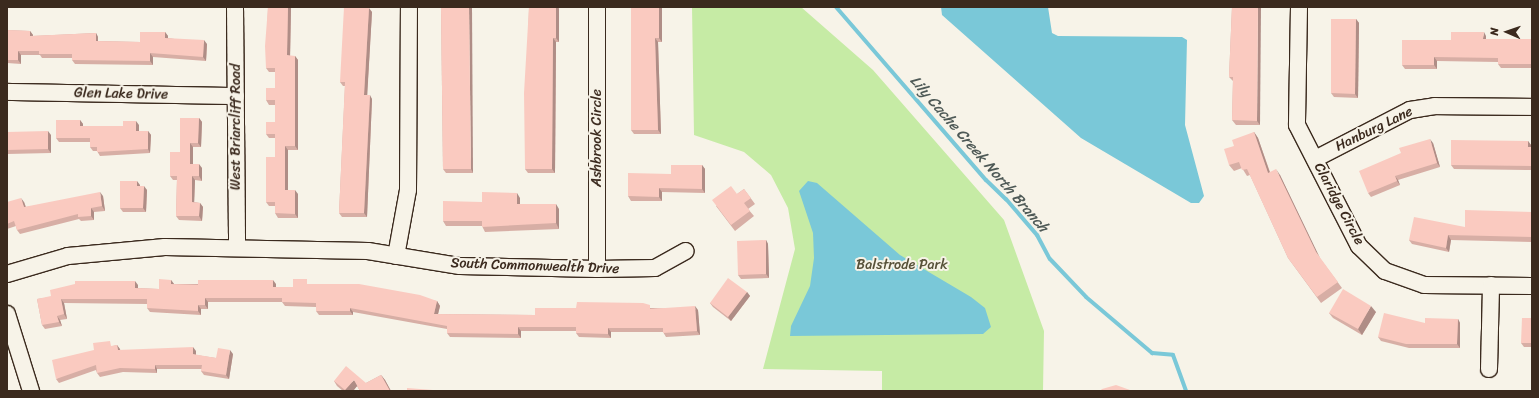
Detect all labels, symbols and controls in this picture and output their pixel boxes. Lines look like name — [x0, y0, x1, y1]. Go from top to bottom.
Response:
north arrow — [1487, 12, 1527, 52]
text: N — [1485, 27, 1504, 36]
street label: West Briarcliff Road — [228, 64, 244, 190]
water label: Lily Cache Creek North Branch — [906, 72, 1052, 236]
street label: Glen Lake Drive — [74, 85, 168, 103]
street label: Ashbrook Circle — [589, 89, 605, 187]
street label: Hanburg Lane — [1332, 103, 1416, 155]
street label: Claridge Circle — [1310, 160, 1368, 248]
street label: South Commonwealth Drive — [451, 255, 619, 277]
park label: Balstrode Park — [856, 257, 948, 273]

